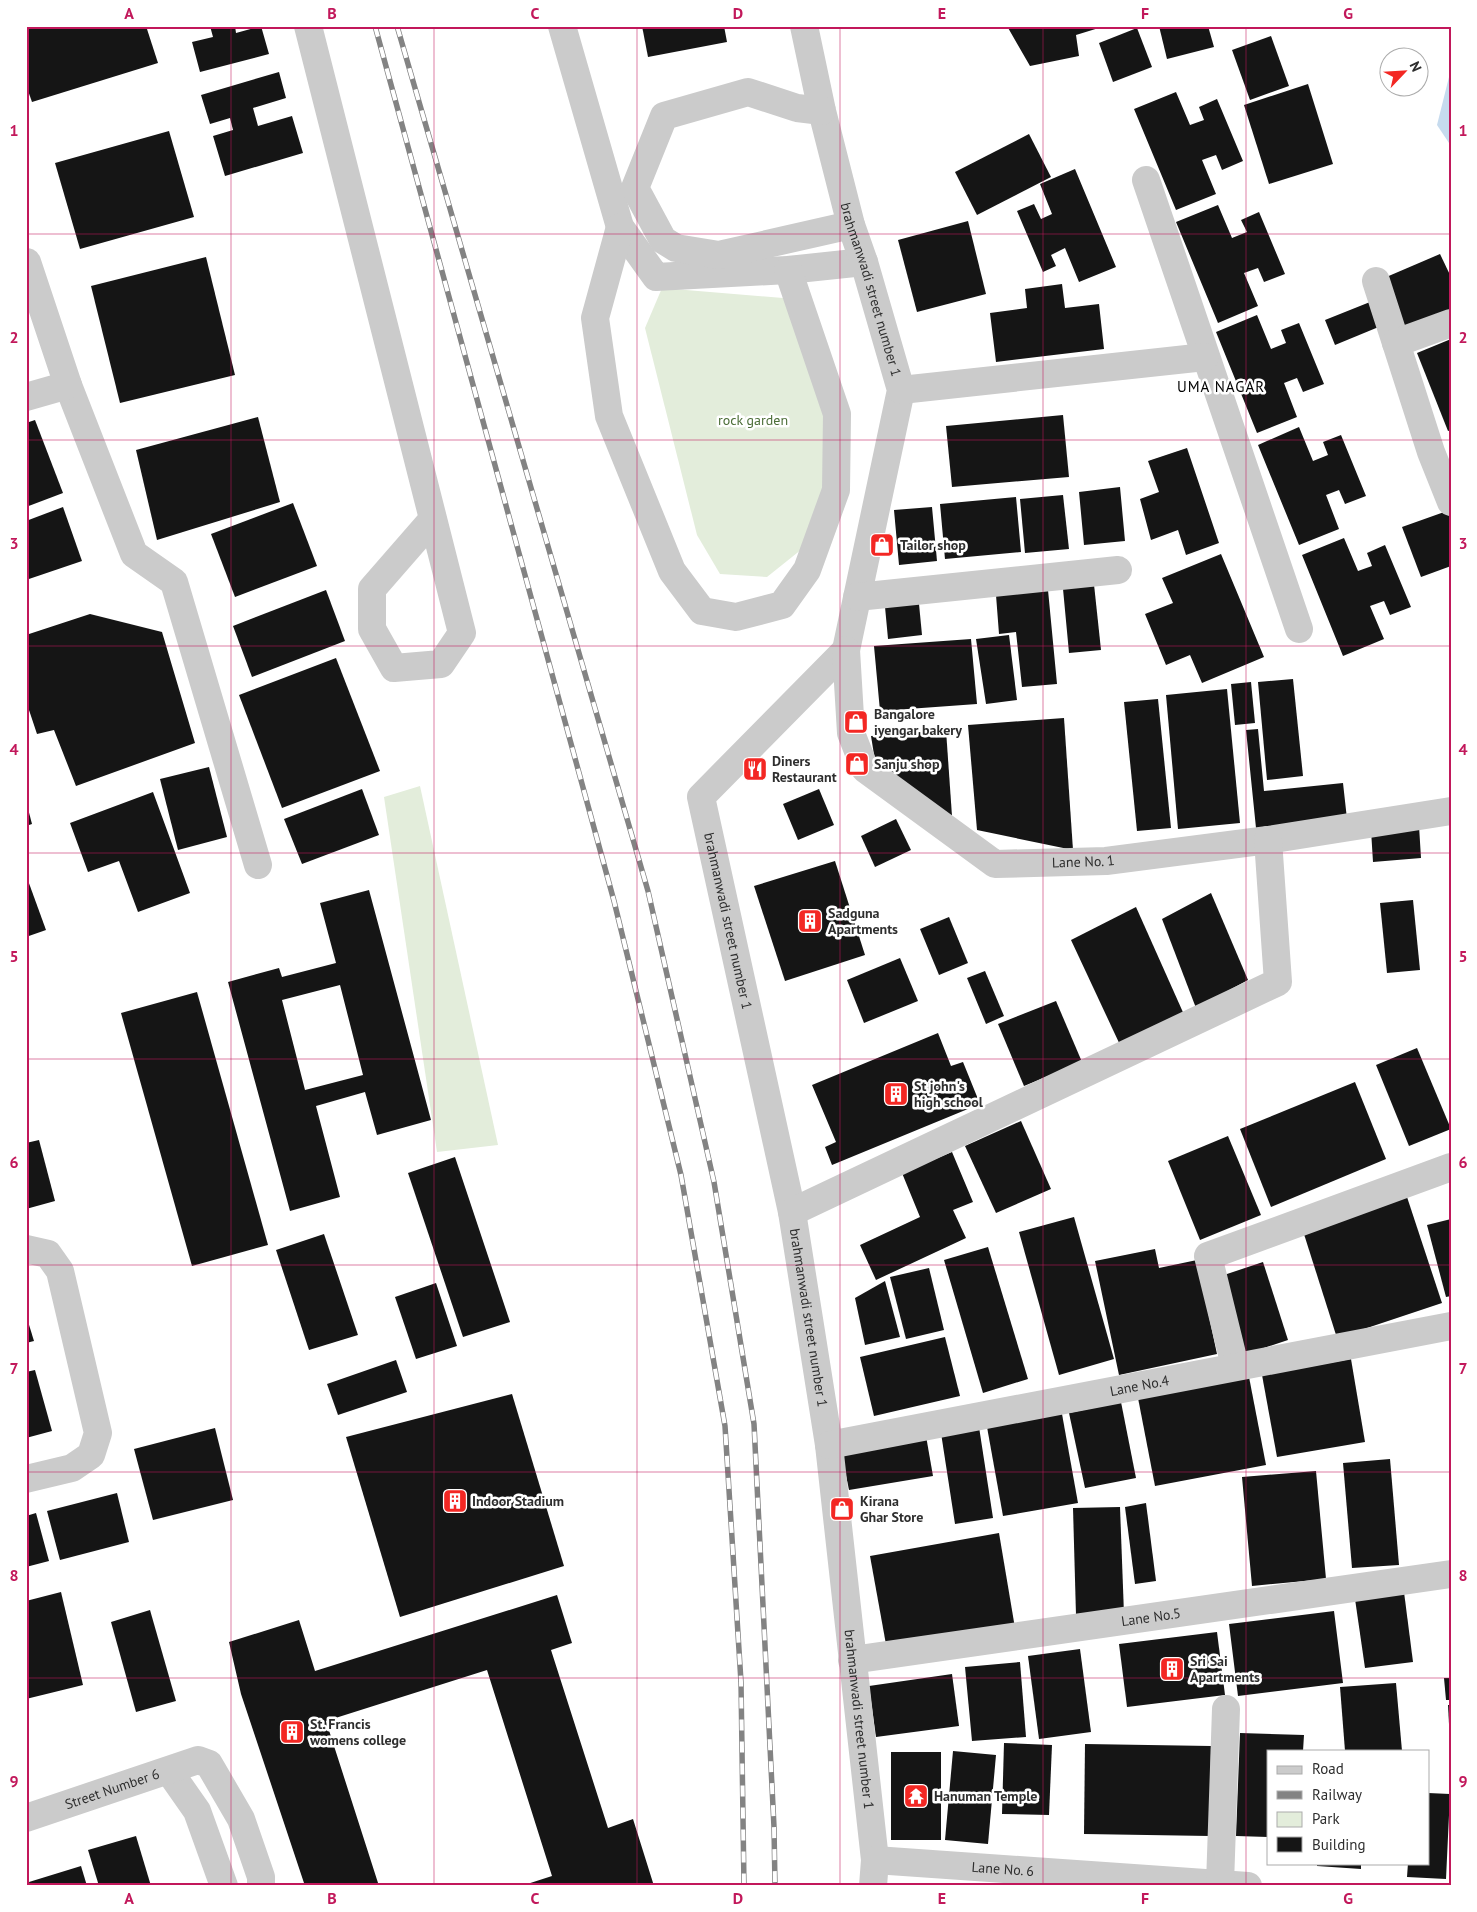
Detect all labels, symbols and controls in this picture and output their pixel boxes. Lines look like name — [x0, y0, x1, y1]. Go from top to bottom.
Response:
text: A — [124, 3, 134, 23]
text: B — [327, 3, 337, 23]
text: C — [531, 3, 540, 23]
text: D — [733, 3, 743, 23]
text: E — [938, 3, 946, 23]
text: F — [1141, 3, 1149, 23]
text: G — [1343, 3, 1353, 23]
north arrow — [1380, 48, 1430, 98]
text: N — [1406, 59, 1426, 74]
text: 1 — [9, 120, 19, 140]
text: 1 — [1458, 120, 1468, 140]
street label: brahmanwadi street number 1 — [837, 201, 906, 378]
text: 2 — [9, 327, 19, 347]
text: 2 — [1458, 327, 1468, 347]
district label: UMA NAGAR — [1177, 377, 1265, 396]
park label: rock garden — [718, 411, 788, 429]
shop icon: Tailor shop — [869, 532, 895, 558]
text: 3 — [9, 533, 19, 553]
text: 3 — [1458, 533, 1468, 553]
place label: Tailor shop — [900, 536, 966, 554]
place label: Bangalore iyengar bakery — [874, 705, 962, 739]
shop icon: Bangalore iyengar bakery — [843, 709, 869, 735]
text: 4 — [9, 739, 19, 759]
text: 4 — [1458, 739, 1468, 759]
shop icon: Sanju shop — [844, 751, 870, 777]
place label: Diners Restaurant — [772, 752, 837, 786]
place label: Sanju shop — [874, 755, 940, 773]
restaurant icon: Diners Restaurant — [742, 756, 768, 782]
street label: brahmanwadi street number 1 — [700, 831, 756, 1011]
street label: Lane No. 1 — [1052, 851, 1116, 871]
place label: Sadguna Apartments — [828, 904, 898, 938]
building icon: Sadguna Apartments — [797, 908, 823, 934]
text: 5 — [9, 946, 19, 966]
text: 5 — [1458, 946, 1468, 966]
place label: St john's high school — [914, 1077, 984, 1111]
building icon: St john's high school — [883, 1081, 909, 1107]
text: 6 — [9, 1152, 19, 1172]
text: 6 — [1458, 1152, 1468, 1172]
street label: brahmanwadi street number 1 — [786, 1227, 832, 1408]
text: 7 — [9, 1358, 19, 1378]
text: 7 — [1458, 1358, 1468, 1378]
street label: Lane No.4 — [1108, 1371, 1171, 1400]
building icon: Indoor Stadium — [442, 1488, 468, 1514]
place label: Indoor Stadium — [472, 1492, 564, 1510]
place label: Kirana Ghar Store — [860, 1492, 923, 1526]
shop icon: Kirana Ghar Store — [829, 1496, 855, 1522]
text: 8 — [9, 1565, 19, 1585]
text: 8 — [1458, 1565, 1468, 1585]
street label: Lane No.5 — [1120, 1604, 1182, 1630]
street label: brahmanwadi street number 1 — [841, 1629, 878, 1810]
place label: Sri Sai Apartments — [1190, 1652, 1260, 1686]
building icon: Sri Sai Apartments — [1159, 1656, 1185, 1682]
place label: St. Francis womens college — [309, 1715, 406, 1749]
building icon: St. Francis womens college — [279, 1719, 305, 1745]
legend — [1267, 1750, 1430, 1864]
text: Road — [1312, 1759, 1344, 1778]
street label: Street Number 6 — [63, 1765, 162, 1813]
text: 9 — [9, 1771, 19, 1791]
text: 9 — [1458, 1771, 1468, 1791]
temple icon: Hanuman Temple — [903, 1783, 929, 1809]
text: Railway — [1312, 1785, 1362, 1804]
place label: Hanuman Temple — [934, 1787, 1037, 1805]
text: Park — [1312, 1809, 1340, 1828]
text: Building — [1312, 1835, 1366, 1854]
street label: Lane No. 6 — [971, 1858, 1035, 1880]
text: A — [124, 1888, 134, 1908]
text: B — [327, 1888, 337, 1908]
text: C — [531, 1888, 540, 1908]
text: D — [733, 1888, 743, 1908]
text: E — [938, 1888, 946, 1908]
text: F — [1141, 1888, 1149, 1908]
text: G — [1343, 1888, 1353, 1908]

